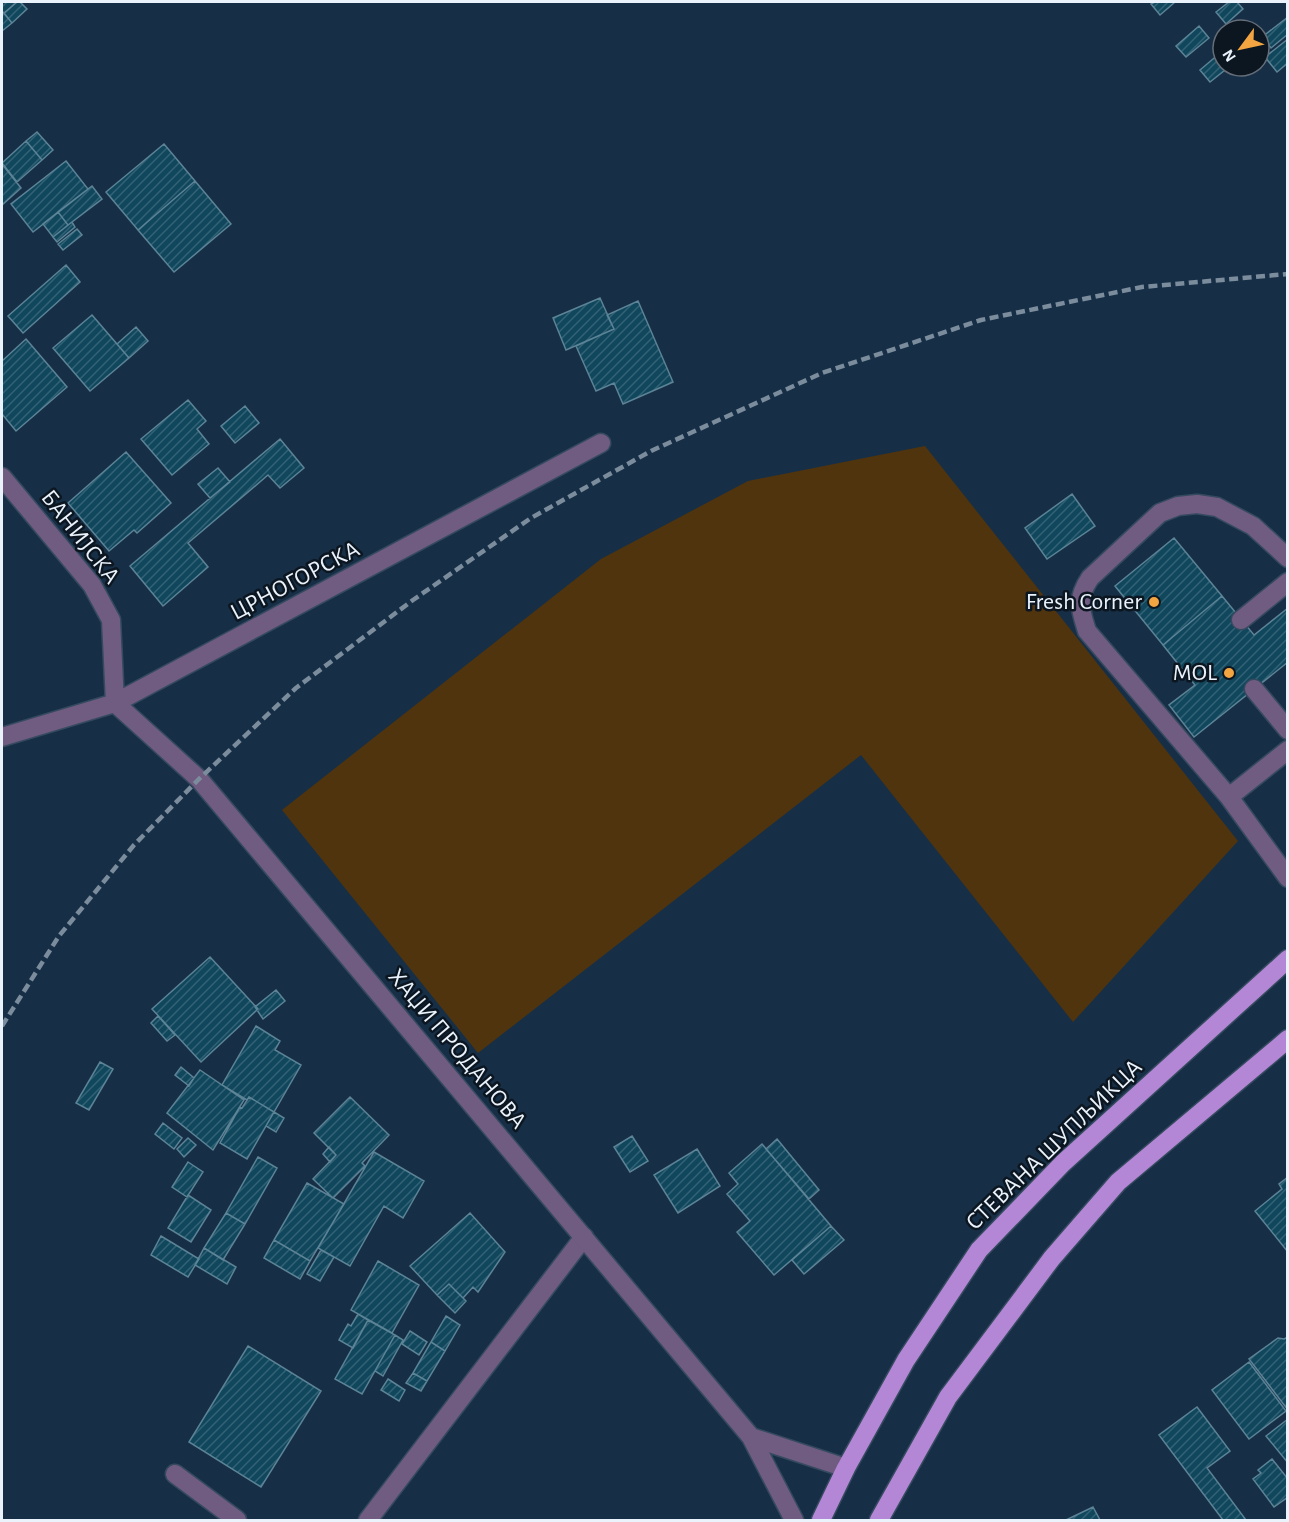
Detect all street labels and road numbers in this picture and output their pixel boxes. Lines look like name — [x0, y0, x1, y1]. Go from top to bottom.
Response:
street label: БАНИЈСКА — [36, 486, 124, 588]
street label: ЦРНОГОРСКА — [227, 537, 363, 625]
street label: ХАЏИ ПРОДАНОВА — [383, 965, 531, 1133]
street label: СТЕВАНА ШУПЉИКЦА — [961, 1055, 1147, 1235]

